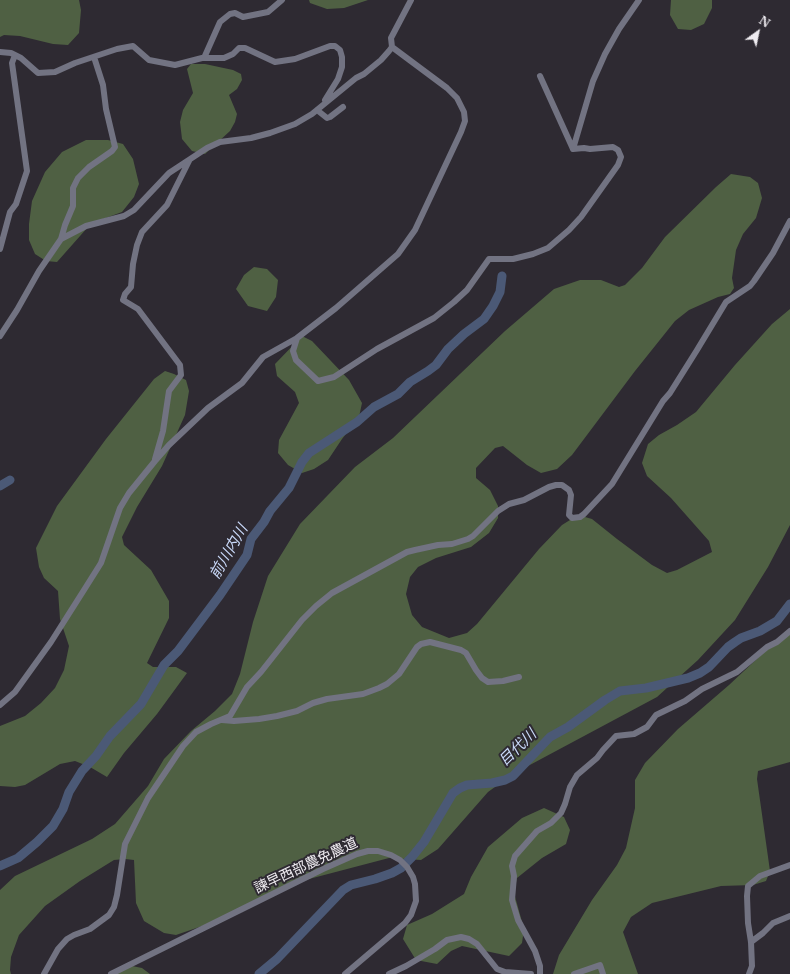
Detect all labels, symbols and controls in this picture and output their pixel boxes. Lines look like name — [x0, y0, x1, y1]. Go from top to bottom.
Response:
north arrow — [738, 12, 778, 52]
text: N — [756, 13, 773, 31]
water label: 前川内川 — [206, 522, 252, 582]
water label: 目代川 — [496, 726, 540, 770]
street label: 諫早西部農免農道 — [252, 835, 360, 897]

